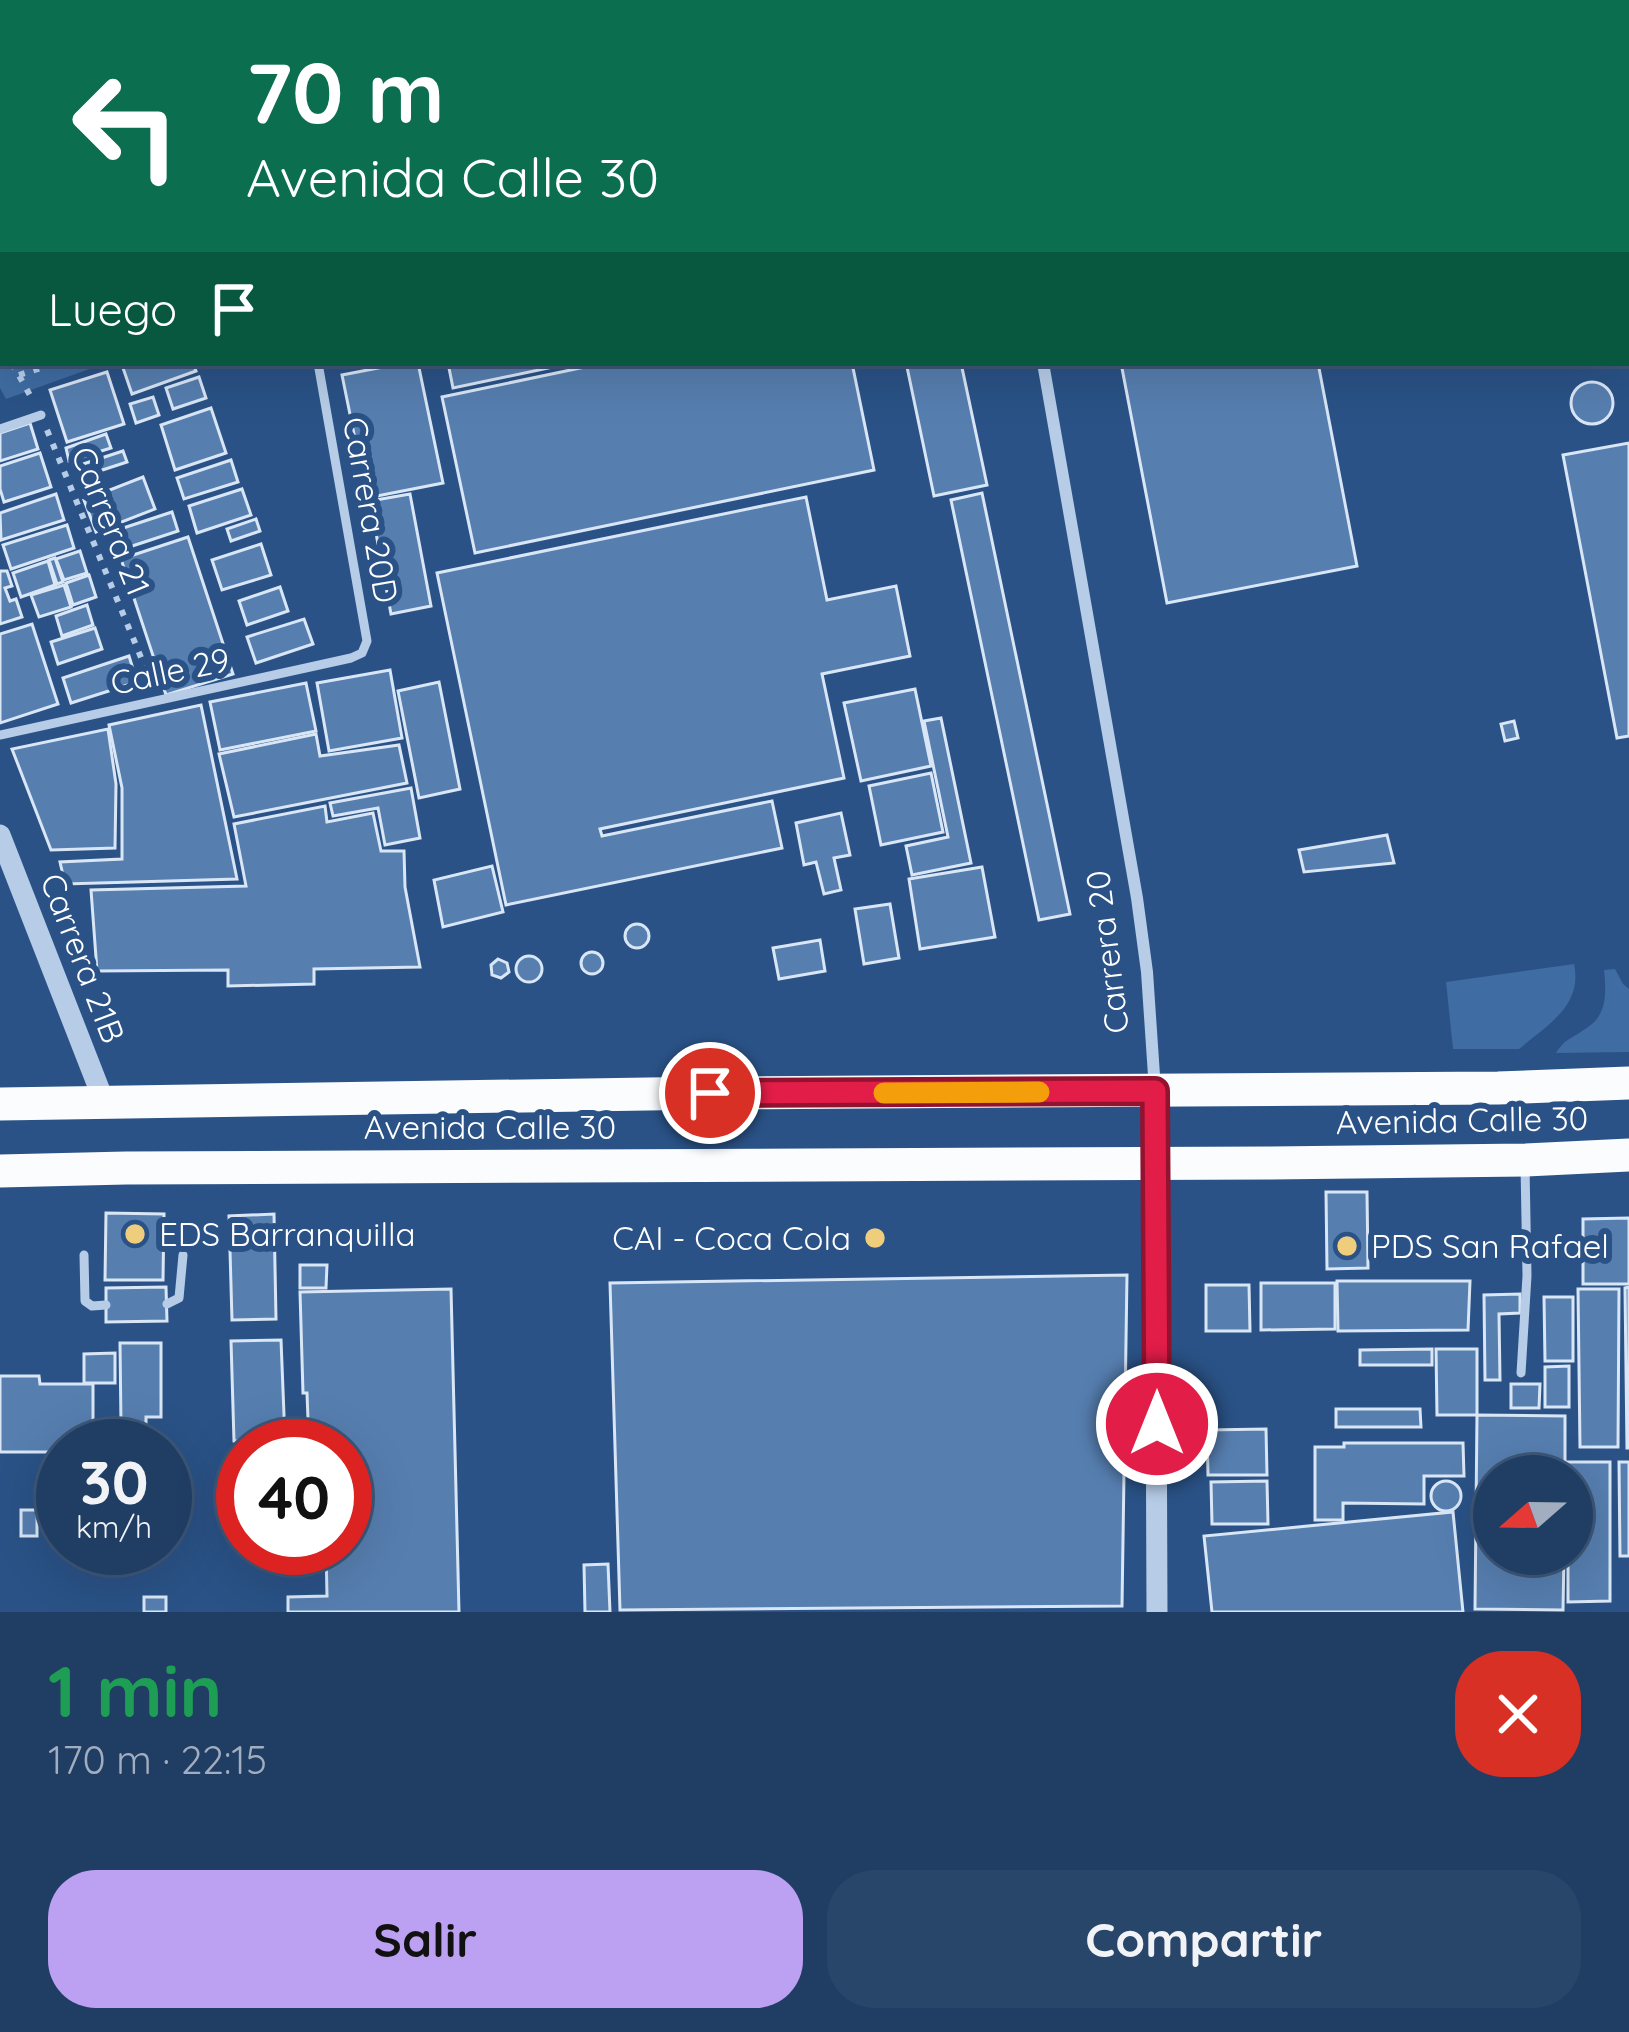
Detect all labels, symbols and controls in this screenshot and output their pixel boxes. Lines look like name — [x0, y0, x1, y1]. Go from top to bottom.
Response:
text: 70 m — [246, 39, 445, 144]
icon: left — [48, 48, 204, 204]
text: Avenida Calle 30 — [246, 143, 659, 211]
icon: arrive — [201, 276, 267, 342]
text: Luego — [48, 281, 177, 337]
street label: Carrera 20D — [335, 414, 408, 606]
street label: Carrera 21 — [63, 440, 160, 601]
street label: Calle 29 — [107, 638, 233, 703]
street label: Carrera 21B — [32, 867, 135, 1048]
street label: Carrera 20 — [1076, 868, 1137, 1036]
pin — [659, 1042, 761, 1144]
icon: arrive — [677, 1060, 743, 1126]
street label: Avenida Calle 30 — [1335, 1097, 1589, 1142]
street label: Avenida Calle 30 — [364, 1106, 616, 1147]
place label: EDS Barranquilla — [159, 1213, 416, 1254]
place label: CAI - Coca Cola — [612, 1217, 851, 1258]
marker: EDS Barranquilla — [122, 1221, 148, 1247]
marker: CAI - Coca Cola — [862, 1225, 888, 1251]
place label: PDS San Rafael — [1371, 1225, 1609, 1266]
marker: PDS San Rafael — [1334, 1233, 1360, 1259]
position arrow — [1094, 1361, 1220, 1487]
speed limit sign: 40 — [216, 1419, 372, 1575]
text: 30 — [79, 1444, 149, 1519]
north arrow — [1473, 1455, 1593, 1575]
map controls — [1473, 1455, 1593, 1575]
text: km/h — [76, 1508, 152, 1546]
text: 1 min — [48, 1645, 222, 1735]
button: close — [1455, 1651, 1581, 1777]
text: 170 m · 22:15 — [48, 1735, 267, 1784]
button: Salir — [48, 1870, 803, 2008]
button: Compartir — [827, 1870, 1581, 2008]

